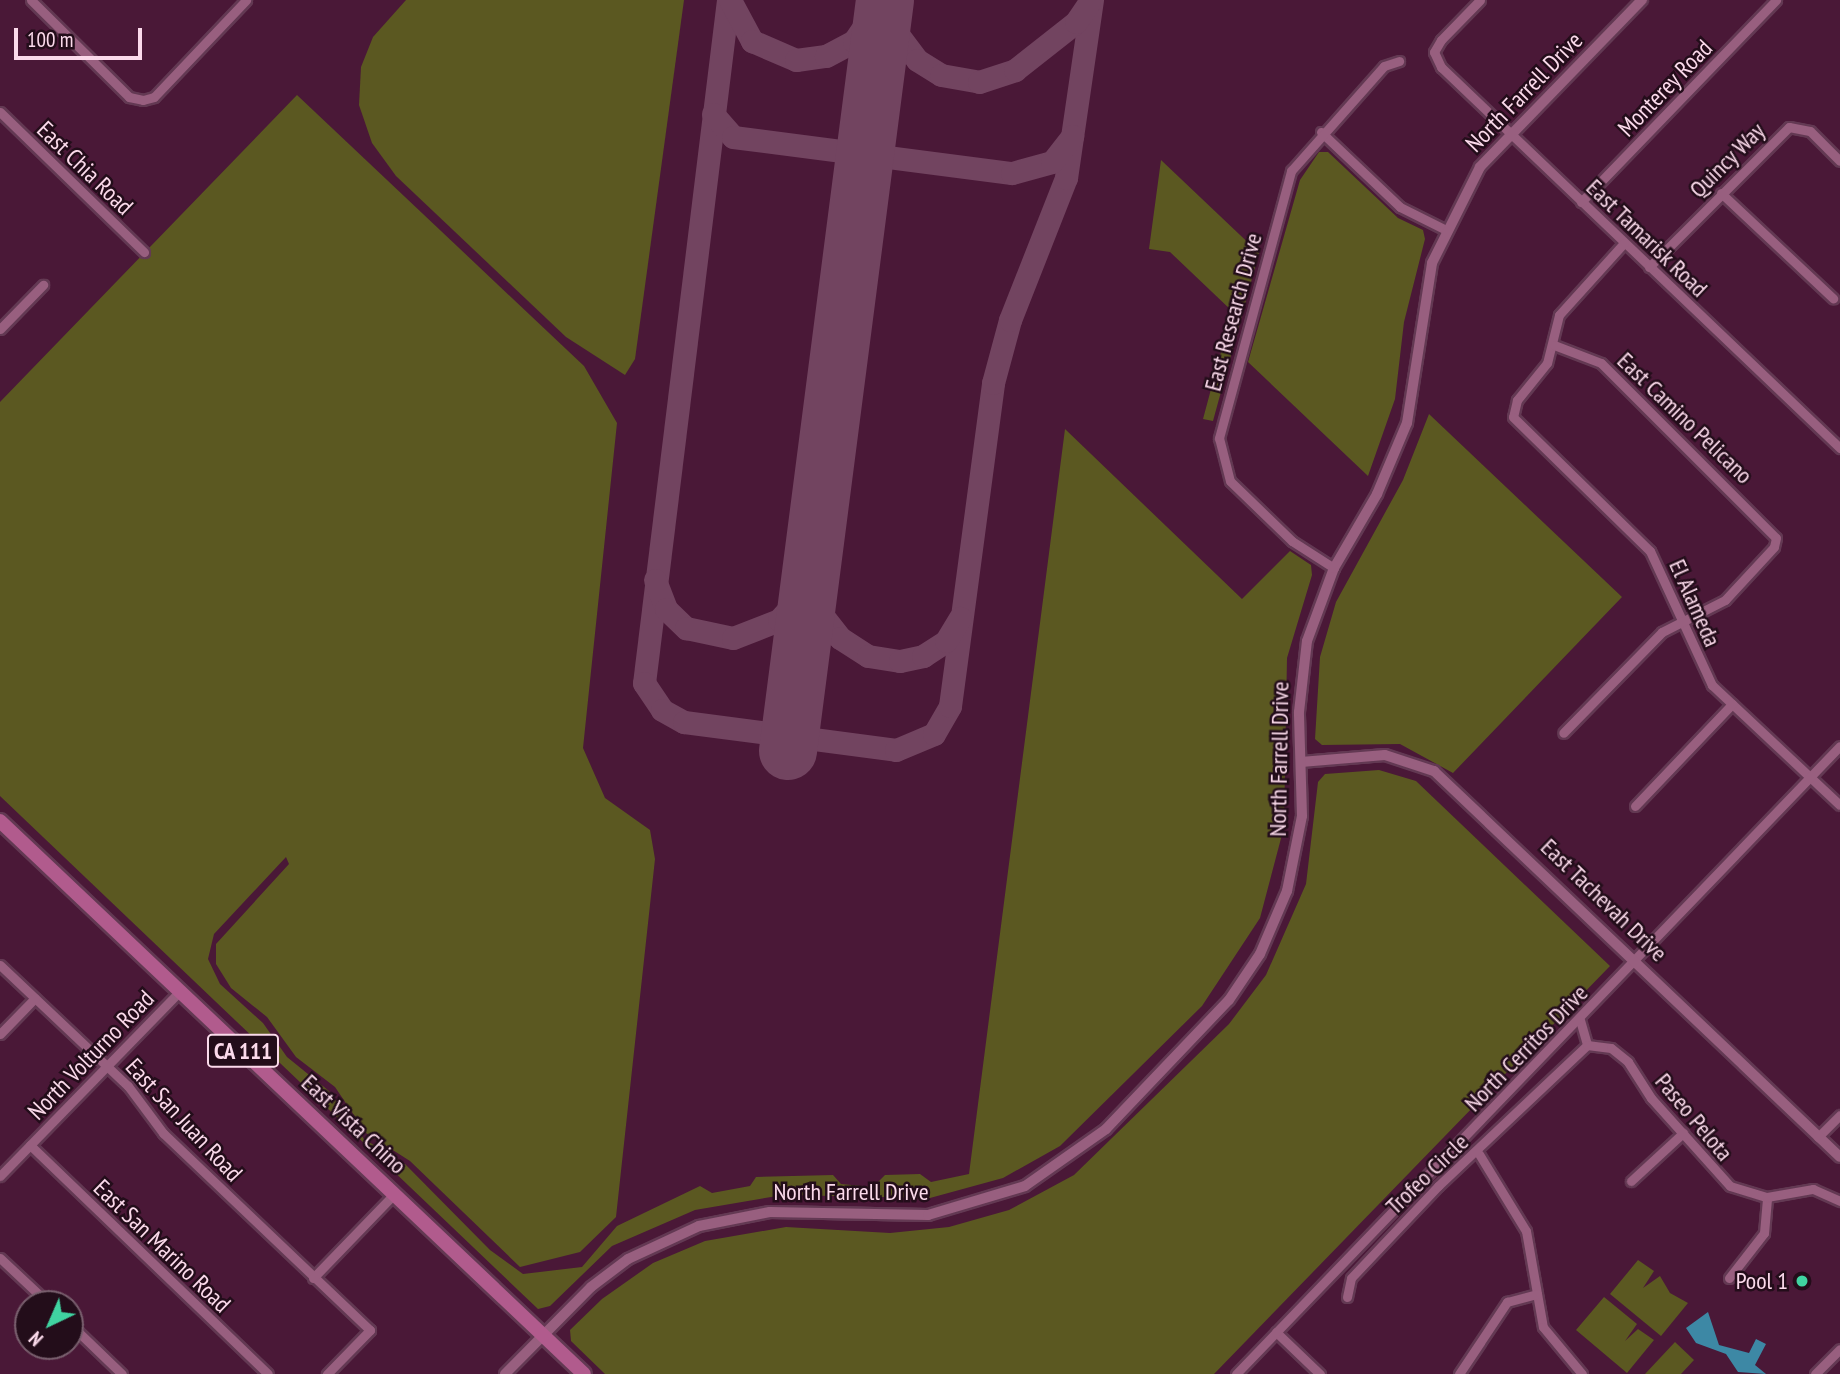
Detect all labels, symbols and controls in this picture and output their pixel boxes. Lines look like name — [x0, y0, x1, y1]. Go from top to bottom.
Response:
scale bar — [18, 14, 145, 58]
text: 100 m — [27, 26, 73, 53]
street label: North Farrell Drive — [1460, 26, 1588, 158]
street label: Monterey Road — [1612, 34, 1718, 142]
street label: East Chia Road — [31, 115, 139, 221]
street label: Quincy Way — [1683, 116, 1771, 204]
street label: East Tamarisk Road — [1580, 173, 1714, 303]
street label: East Research Drive — [1198, 230, 1268, 394]
street label: East Camino Pelicano — [1611, 346, 1759, 490]
street label: El Alameda — [1663, 555, 1727, 651]
street label: North Farrell Drive — [1263, 681, 1295, 837]
street label: East Tachevah Drive — [1535, 832, 1673, 968]
street label: North Cerritos Drive — [1458, 979, 1594, 1117]
street label: North Volturno Road — [22, 984, 160, 1126]
road number: CA 111 — [206, 1032, 280, 1070]
street label: East San Juan Road — [120, 1053, 248, 1187]
street label: Paseo Pelota — [1649, 1067, 1739, 1167]
street label: East Vista Chino — [296, 1068, 412, 1180]
street label: Trofeo Circle — [1380, 1128, 1474, 1220]
street label: East San Marino Road — [88, 1174, 236, 1318]
street label: North Farrell Drive — [773, 1178, 929, 1206]
place label: Pool 1 — [1736, 1267, 1788, 1295]
marker: Pool 1 — [1794, 1273, 1810, 1289]
north arrow — [14, 1290, 84, 1360]
text: N — [24, 1326, 48, 1351]

